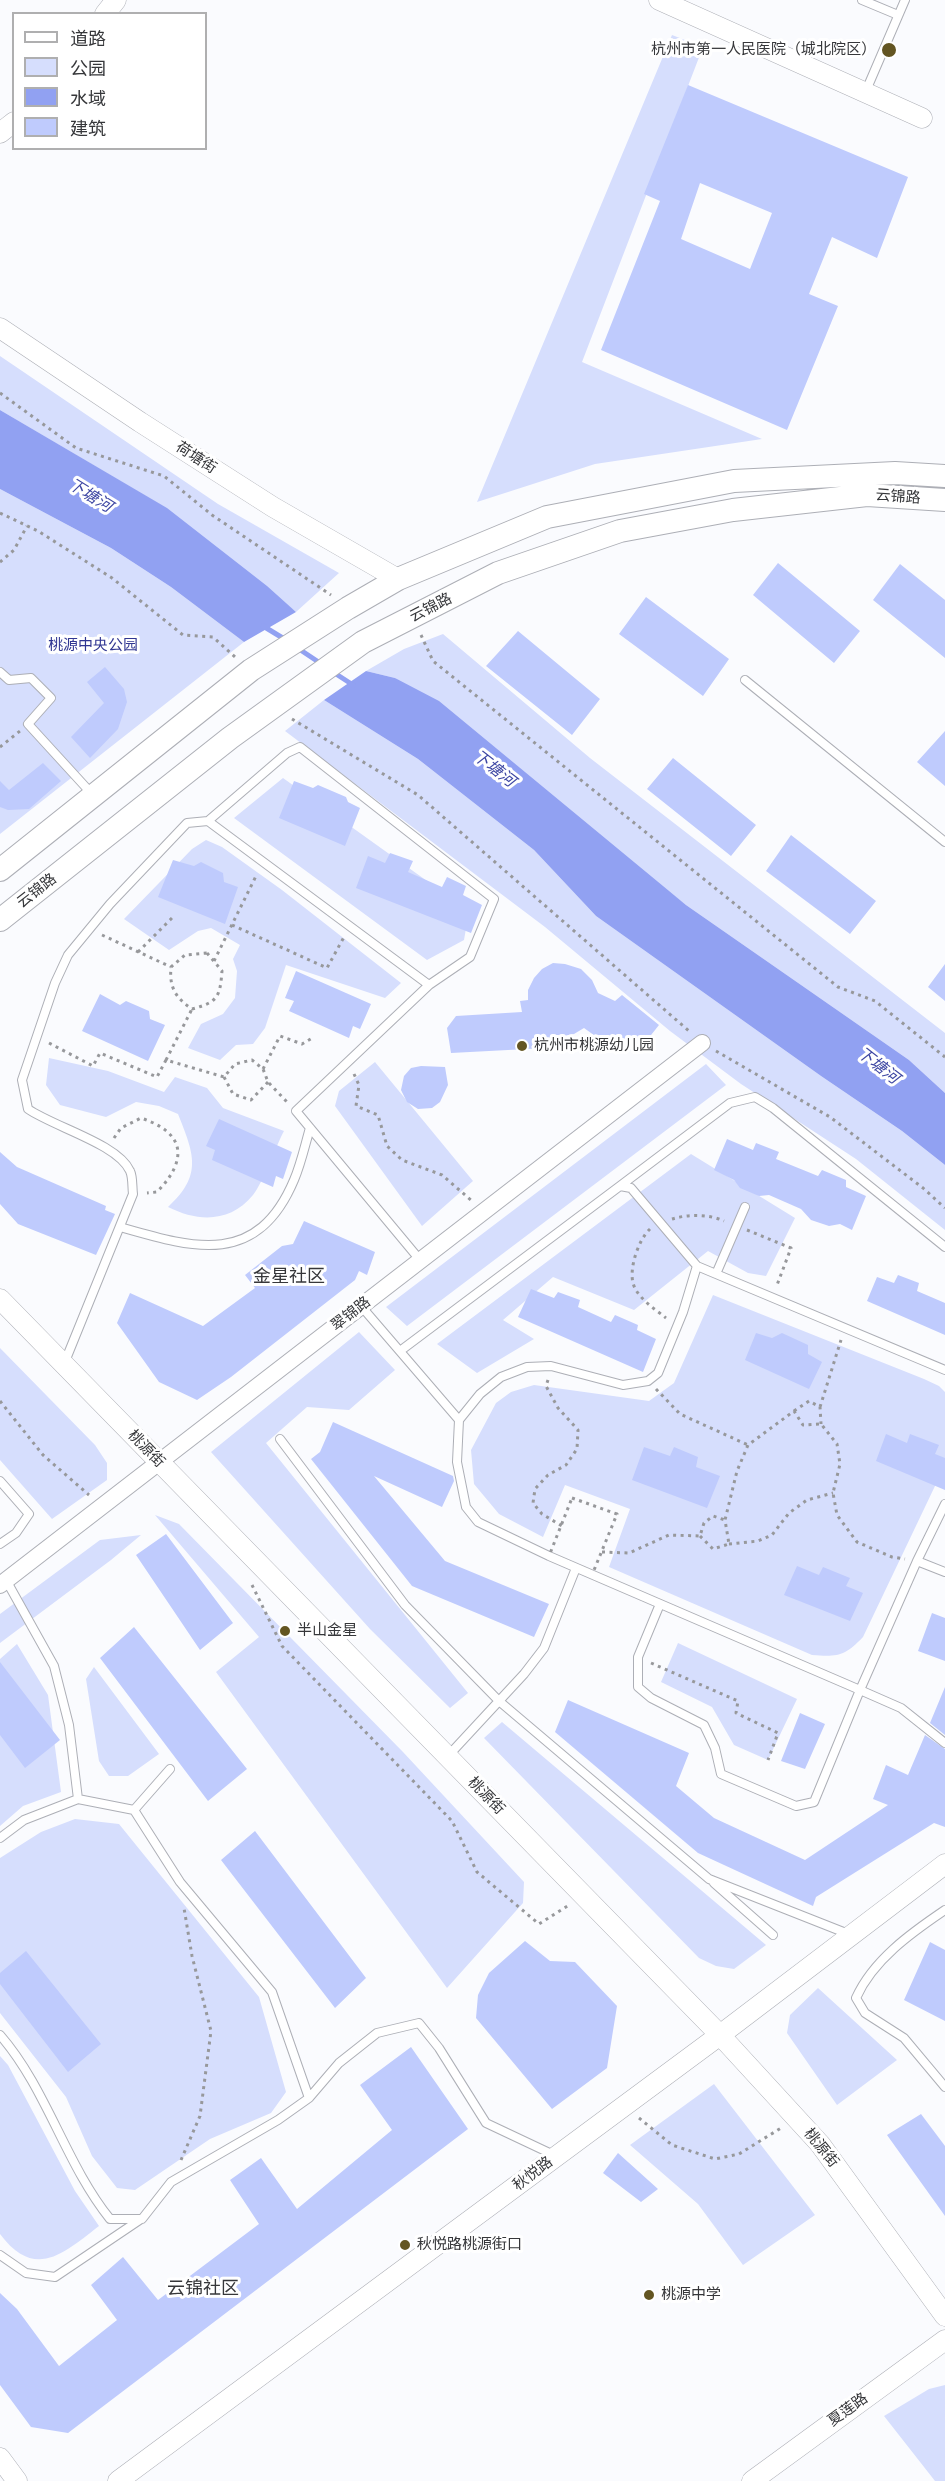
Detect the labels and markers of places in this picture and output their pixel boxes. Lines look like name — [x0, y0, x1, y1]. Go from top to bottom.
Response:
place label: 杭州市第一人民医院（城北院区） — [651, 41, 876, 59]
marker: 杭州市第一人民医院（城北院区） — [880, 41, 898, 59]
place label: 杭州市桃源幼儿园 — [534, 1037, 654, 1055]
marker: 杭州市桃源幼儿园 — [515, 1039, 529, 1053]
place label: 半山金星 — [297, 1622, 357, 1640]
marker: 半山金星 — [278, 1624, 292, 1638]
place label: 秋悦路桃源街口 — [417, 2236, 522, 2254]
marker: 秋悦路桃源街口 — [398, 2238, 412, 2252]
place label: 桃源中学 — [661, 2286, 721, 2304]
marker: 桃源中学 — [642, 2288, 656, 2302]

